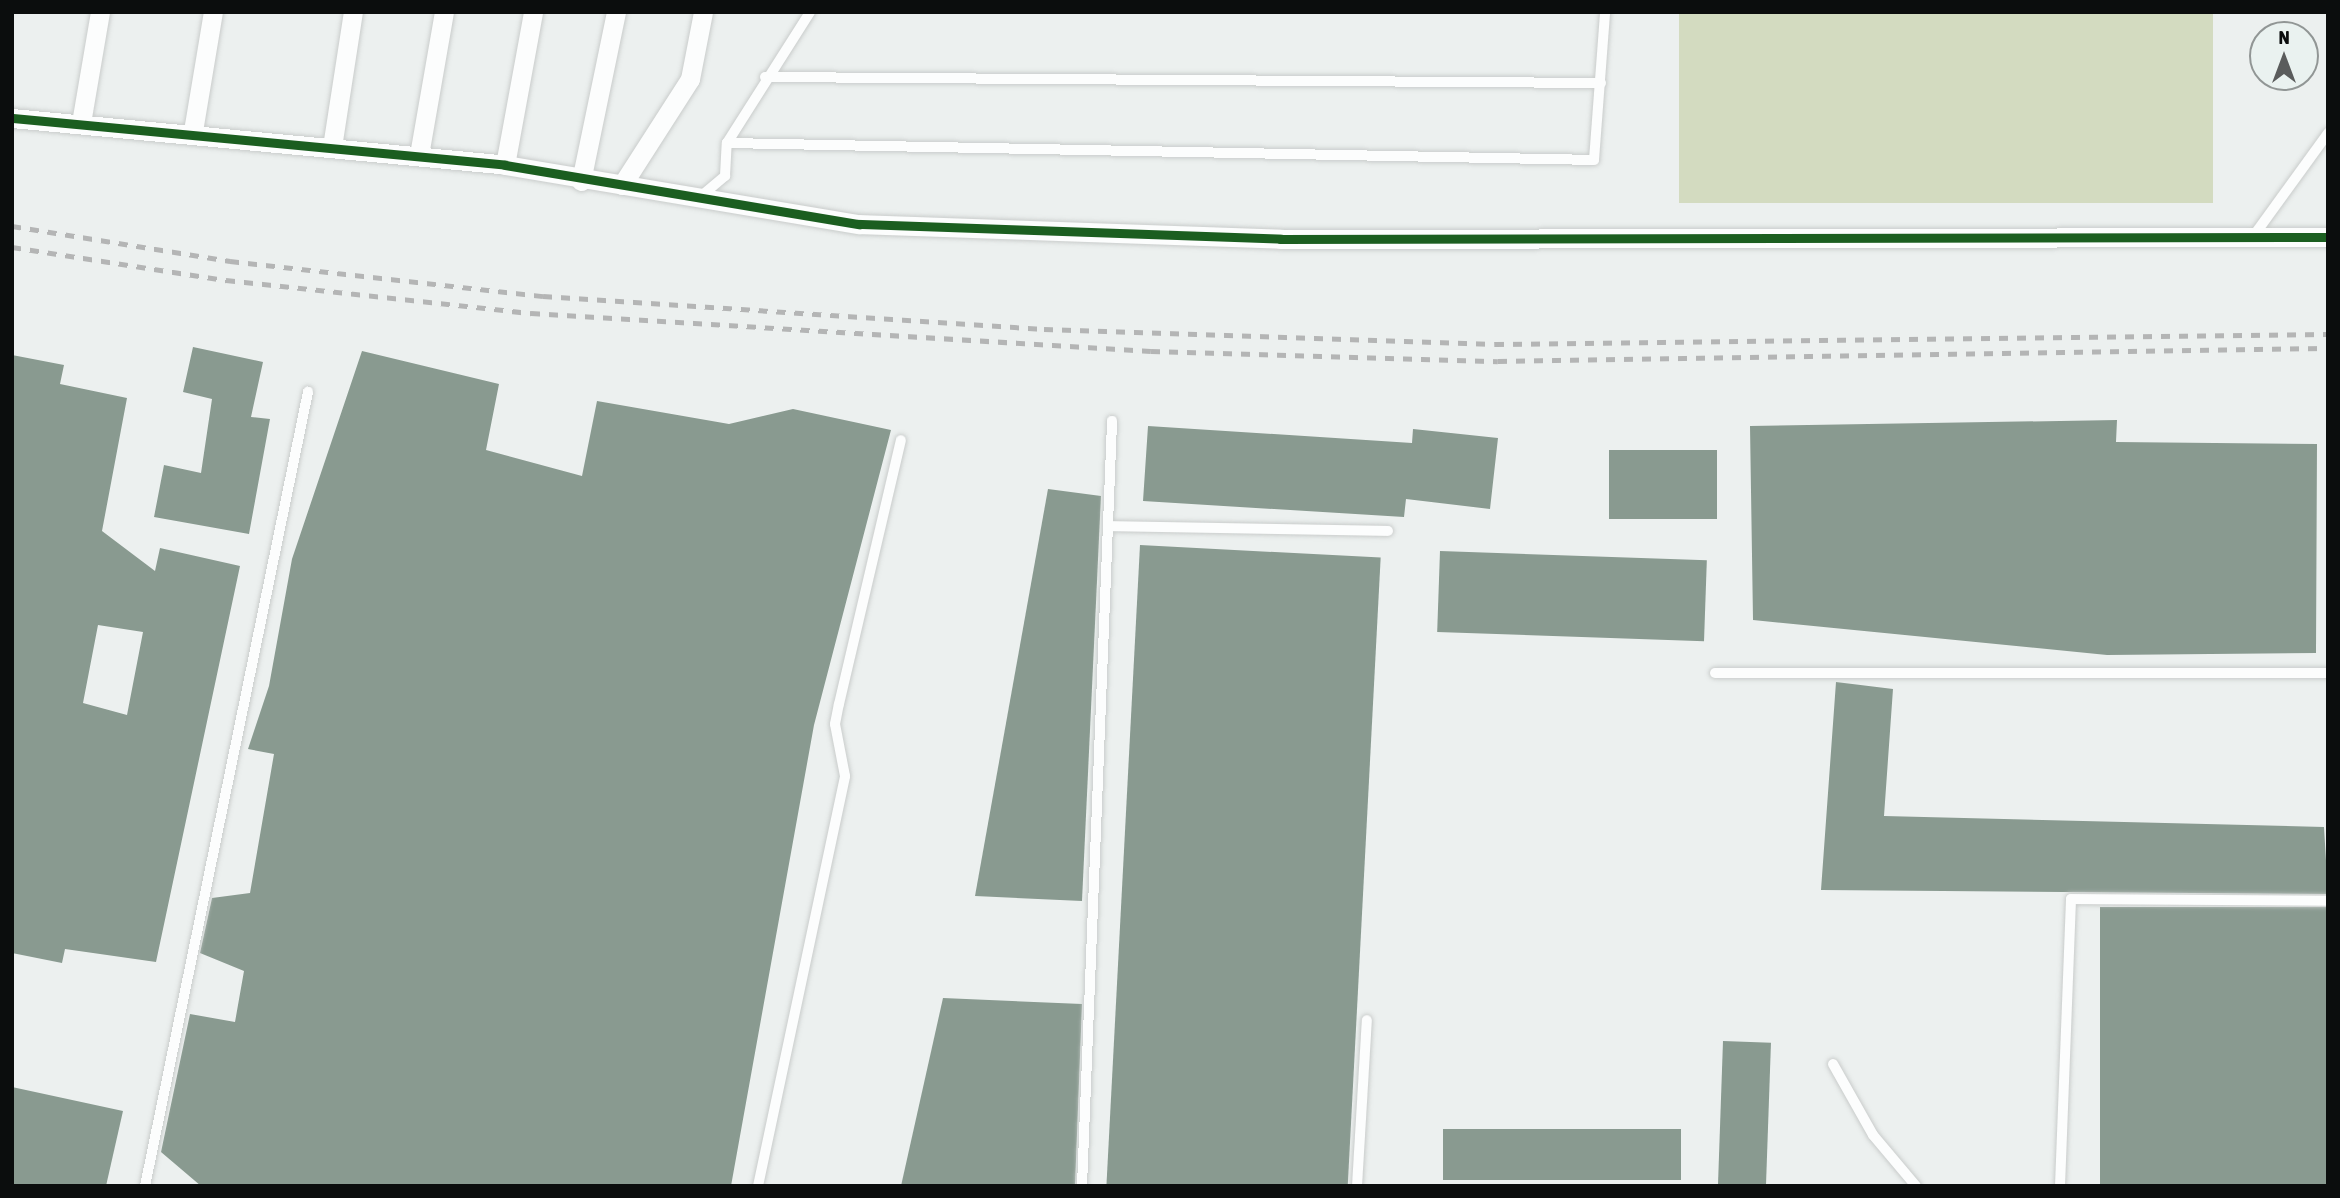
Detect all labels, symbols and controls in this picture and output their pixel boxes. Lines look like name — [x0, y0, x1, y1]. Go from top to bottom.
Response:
north arrow — [2249, 21, 2319, 91]
text: N — [2278, 26, 2290, 48]

